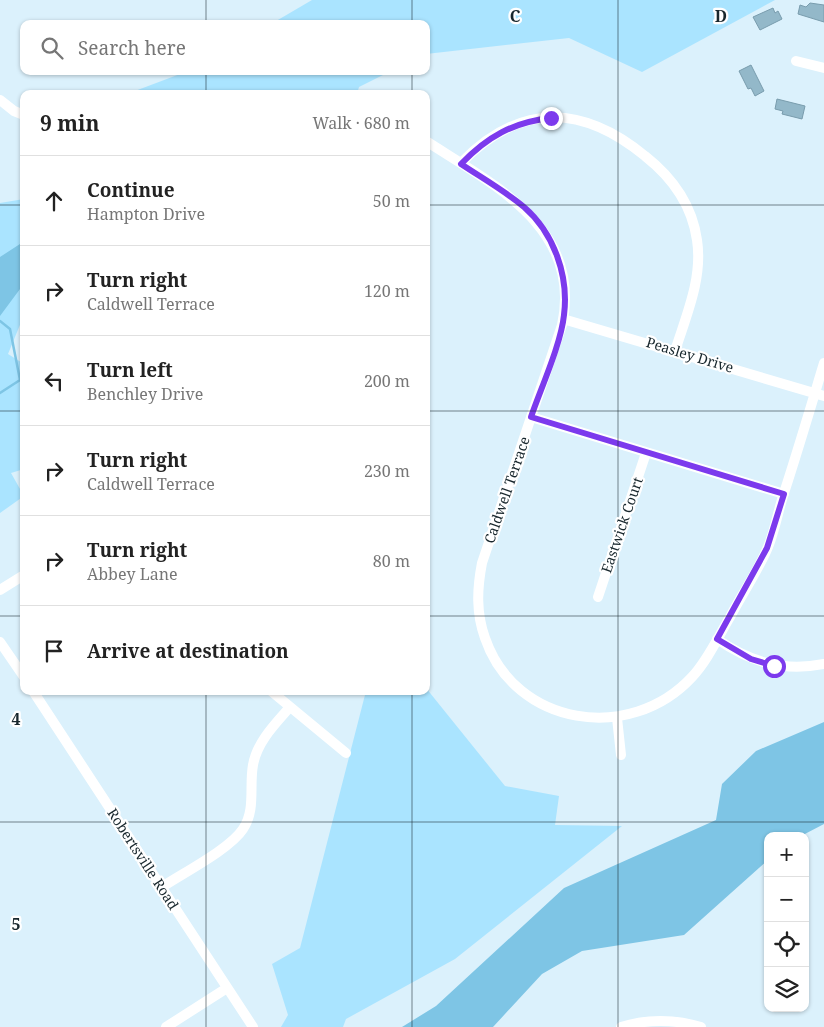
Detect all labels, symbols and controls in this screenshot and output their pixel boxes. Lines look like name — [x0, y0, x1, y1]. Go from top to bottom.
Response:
text: C — [510, 5, 521, 27]
text: D — [715, 5, 727, 27]
search box — [20, 20, 430, 75]
icon: search — [38, 34, 66, 62]
text: Search here — [78, 35, 186, 61]
route end — [540, 107, 563, 130]
text: 9 min — [40, 109, 99, 137]
text: Walk · 680 m — [313, 112, 410, 134]
text: Continue — [87, 177, 175, 203]
icon: ahead — [40, 187, 68, 215]
text: 50 m — [373, 190, 410, 212]
text: Hampton Drive — [87, 203, 205, 225]
text: Turn right — [87, 267, 187, 293]
icon: right — [40, 277, 68, 305]
text: 120 m — [364, 280, 410, 302]
text: Caldwell Terrace — [87, 293, 215, 315]
street label: Peasley Drive — [644, 332, 736, 377]
text: Turn left — [87, 357, 173, 383]
icon: left — [40, 367, 68, 395]
text: 200 m — [364, 370, 410, 392]
text: Benchley Drive — [87, 383, 203, 405]
street label: Caldwell Terrace — [479, 434, 534, 546]
text: Turn right — [87, 447, 187, 473]
icon: right — [40, 457, 68, 485]
text: 230 m — [364, 460, 410, 482]
text: Caldwell Terrace — [87, 473, 215, 495]
street label: Eastwick Court — [596, 474, 647, 575]
text: Turn right — [87, 537, 187, 563]
icon: right — [40, 547, 68, 575]
text: 80 m — [373, 550, 410, 572]
text: Abbey Lane — [87, 563, 178, 585]
icon: arrive — [40, 637, 68, 665]
text: Arrive at destination — [87, 638, 289, 664]
route start — [763, 655, 786, 678]
text: 4 — [11, 708, 21, 730]
street label: Robertsville Road — [104, 804, 184, 913]
map controls — [764, 832, 809, 1012]
button: + — [764, 832, 809, 877]
button: − — [764, 877, 809, 922]
text: 5 — [11, 913, 21, 935]
button: locate — [764, 922, 809, 967]
button: layers — [764, 967, 809, 1012]

